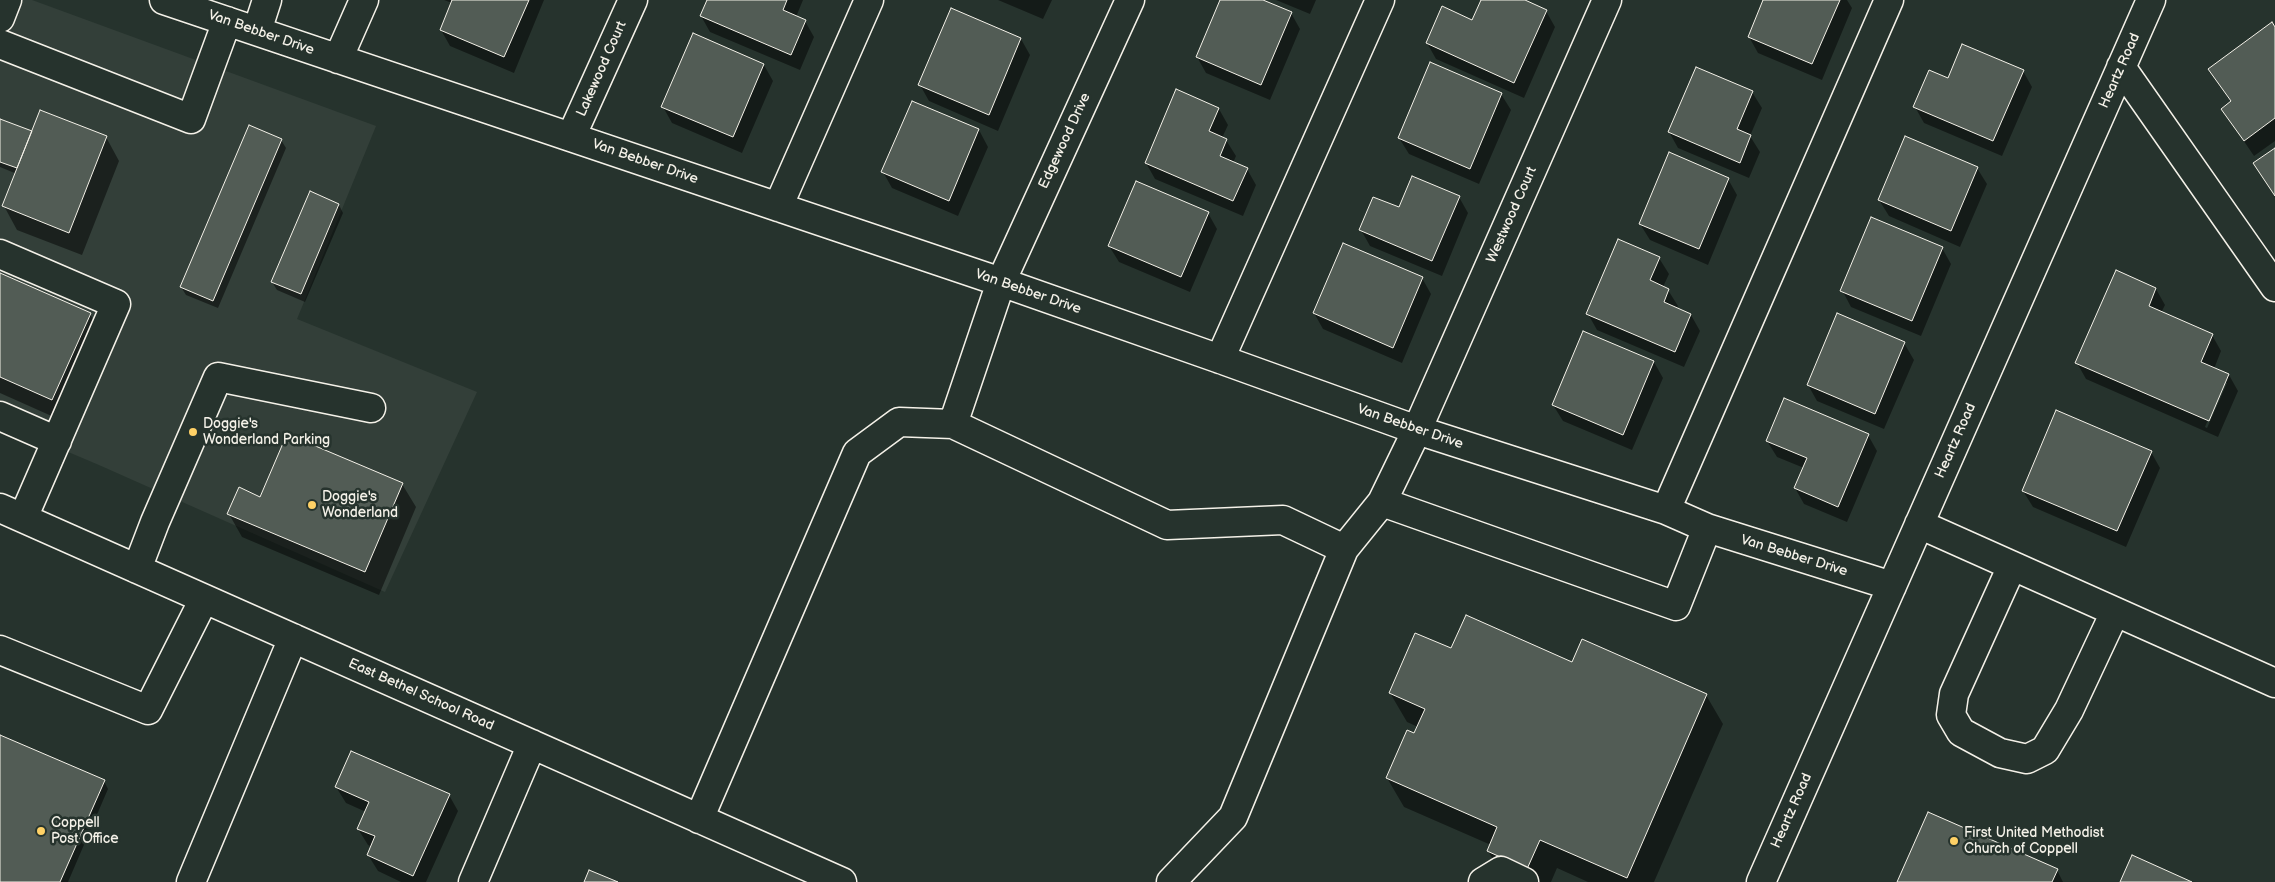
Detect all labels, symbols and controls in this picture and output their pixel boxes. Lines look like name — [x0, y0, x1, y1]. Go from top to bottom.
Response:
street label: Van Bebber Drive — [206, 7, 316, 59]
street label: Lakewood Court — [573, 19, 631, 119]
street label: Heartz Road — [2096, 31, 2144, 111]
street label: Edgewood Drive — [1036, 91, 1094, 191]
street label: Van Bebber Drive — [590, 136, 700, 188]
street label: Westwood Court — [1483, 164, 1541, 266]
street label: Van Bebber Drive — [973, 266, 1083, 318]
street label: Van Bebber Drive — [1355, 401, 1465, 453]
street label: Heartz Road — [1932, 401, 1980, 481]
place label: Doggie's Wonderland Parking — [203, 416, 330, 448]
marker: Doggie's Wonderland Parking — [187, 426, 199, 438]
place label: Doggie's Wonderland — [322, 489, 398, 522]
marker: Doggie's Wonderland — [306, 499, 318, 511]
street label: Van Bebber Drive — [1739, 532, 1849, 580]
street label: East Bethel School Road — [346, 655, 496, 735]
street label: Heartz Road — [1768, 771, 1816, 851]
place label: Coppell Post Office — [51, 815, 119, 848]
marker: Coppell Post Office — [35, 825, 47, 837]
place label: First United Methodist Church of Coppell — [1964, 825, 2104, 858]
marker: First United Methodist Church of Coppell — [1948, 835, 1960, 847]

